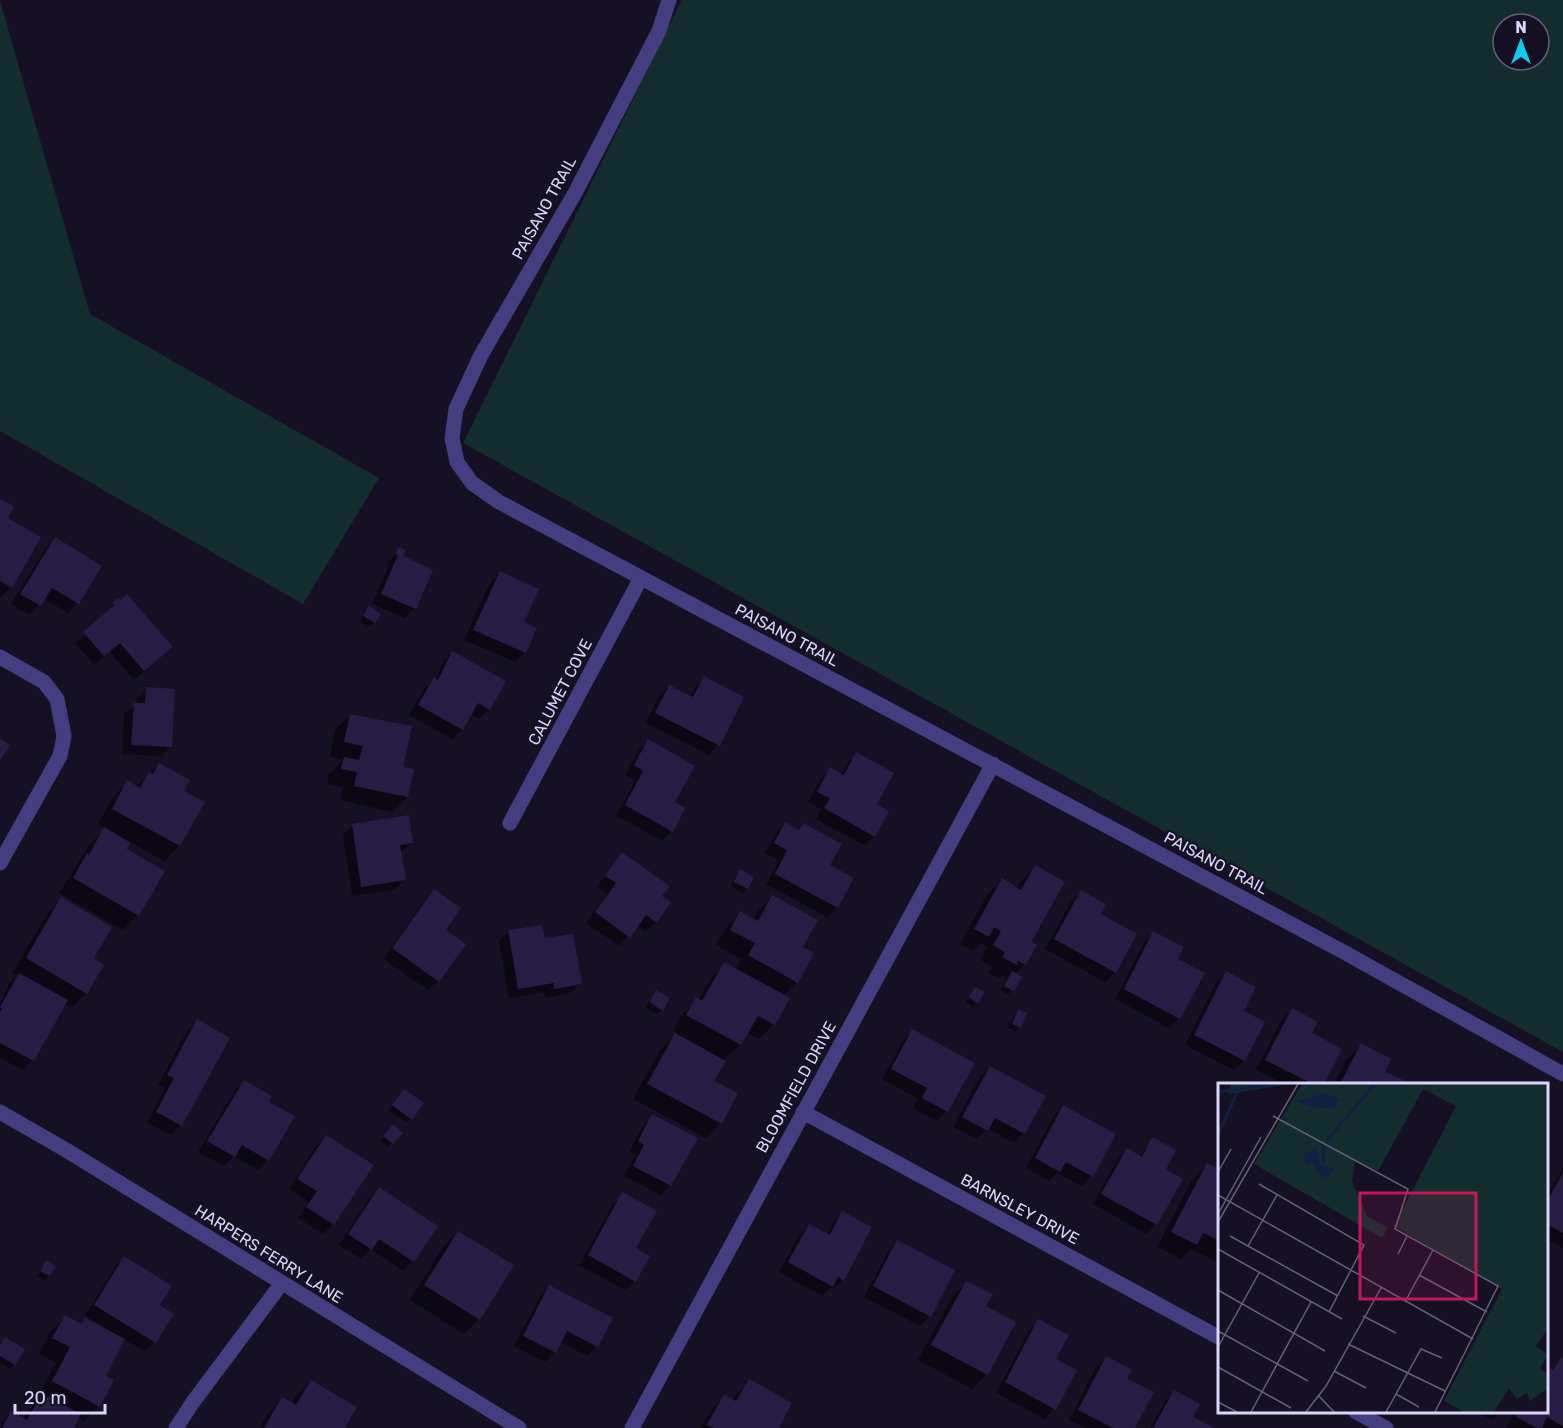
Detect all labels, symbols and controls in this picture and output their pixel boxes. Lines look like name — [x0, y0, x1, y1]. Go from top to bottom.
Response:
north arrow — [1491, 12, 1551, 72]
text: N — [1515, 18, 1527, 37]
street label: PAISANO TRAIL — [508, 153, 580, 263]
street label: PAISANO TRAIL — [732, 600, 842, 670]
street label: CALUMET COVE — [524, 636, 596, 748]
street label: PAISANO TRAIL — [1161, 828, 1271, 898]
street label: BLOOMFIELD DRIVE — [752, 1018, 840, 1156]
inset map — [1218, 1083, 1548, 1413]
street label: BARNSLEY DRIVE — [958, 1170, 1082, 1248]
street label: HARPERS FERRY LANE — [191, 1201, 347, 1307]
scale bar — [15, 1377, 105, 1415]
text: 20 m — [24, 1387, 66, 1409]

